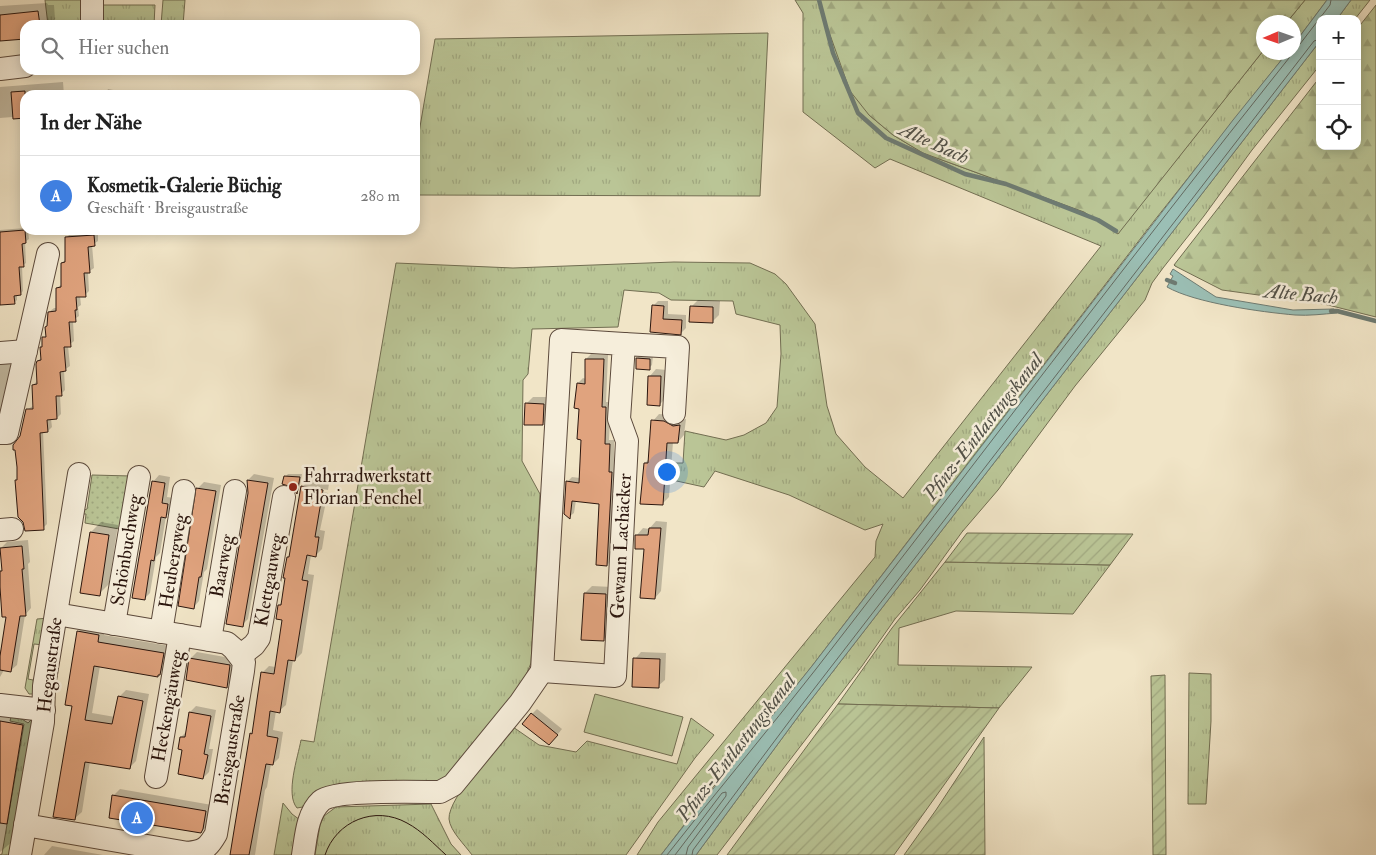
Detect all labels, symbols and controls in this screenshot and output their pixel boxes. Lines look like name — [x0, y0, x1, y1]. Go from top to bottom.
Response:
north arrow — [1256, 15, 1301, 60]
map controls — [1316, 15, 1361, 150]
button: + — [1316, 15, 1361, 60]
search box — [20, 20, 420, 75]
icon: search — [38, 34, 66, 62]
text: Hier suchen — [78, 36, 169, 60]
button: − — [1316, 60, 1361, 105]
button: locate — [1316, 105, 1361, 150]
text: In der Nähe — [40, 109, 142, 136]
water label: Alte Bach — [893, 116, 973, 170]
text: Kosmetik-Galerie Büchig — [87, 174, 281, 198]
text: A — [51, 186, 61, 206]
text: 280 m — [360, 186, 400, 206]
text: Geschäft · Breisgaustraße — [87, 198, 248, 218]
water label: Alte Bach — [1261, 278, 1339, 310]
water label: Pfinz-Entlastungskanal — [917, 347, 1050, 506]
your location — [654, 459, 680, 485]
place label: Fahrradwerkstatt Florian Fenchel — [303, 464, 432, 510]
street label: Gewann Lachäcker — [605, 473, 637, 619]
marker: Fahrradwerkstatt Florian Fenchel — [287, 481, 299, 493]
street label: Schönbuchweg — [105, 492, 147, 607]
street label: Heubergweg — [154, 511, 192, 610]
street label: Klettgauweg — [249, 531, 289, 628]
street label: Baarweg — [205, 532, 239, 600]
street label: Hegaustraße — [32, 616, 68, 714]
street label: Heckengäuweg — [146, 647, 190, 764]
water label: Pfinz-Entlastungskanal — [670, 668, 803, 827]
street label: Breisgaustraße — [209, 693, 251, 807]
pin: A — [121, 799, 153, 837]

